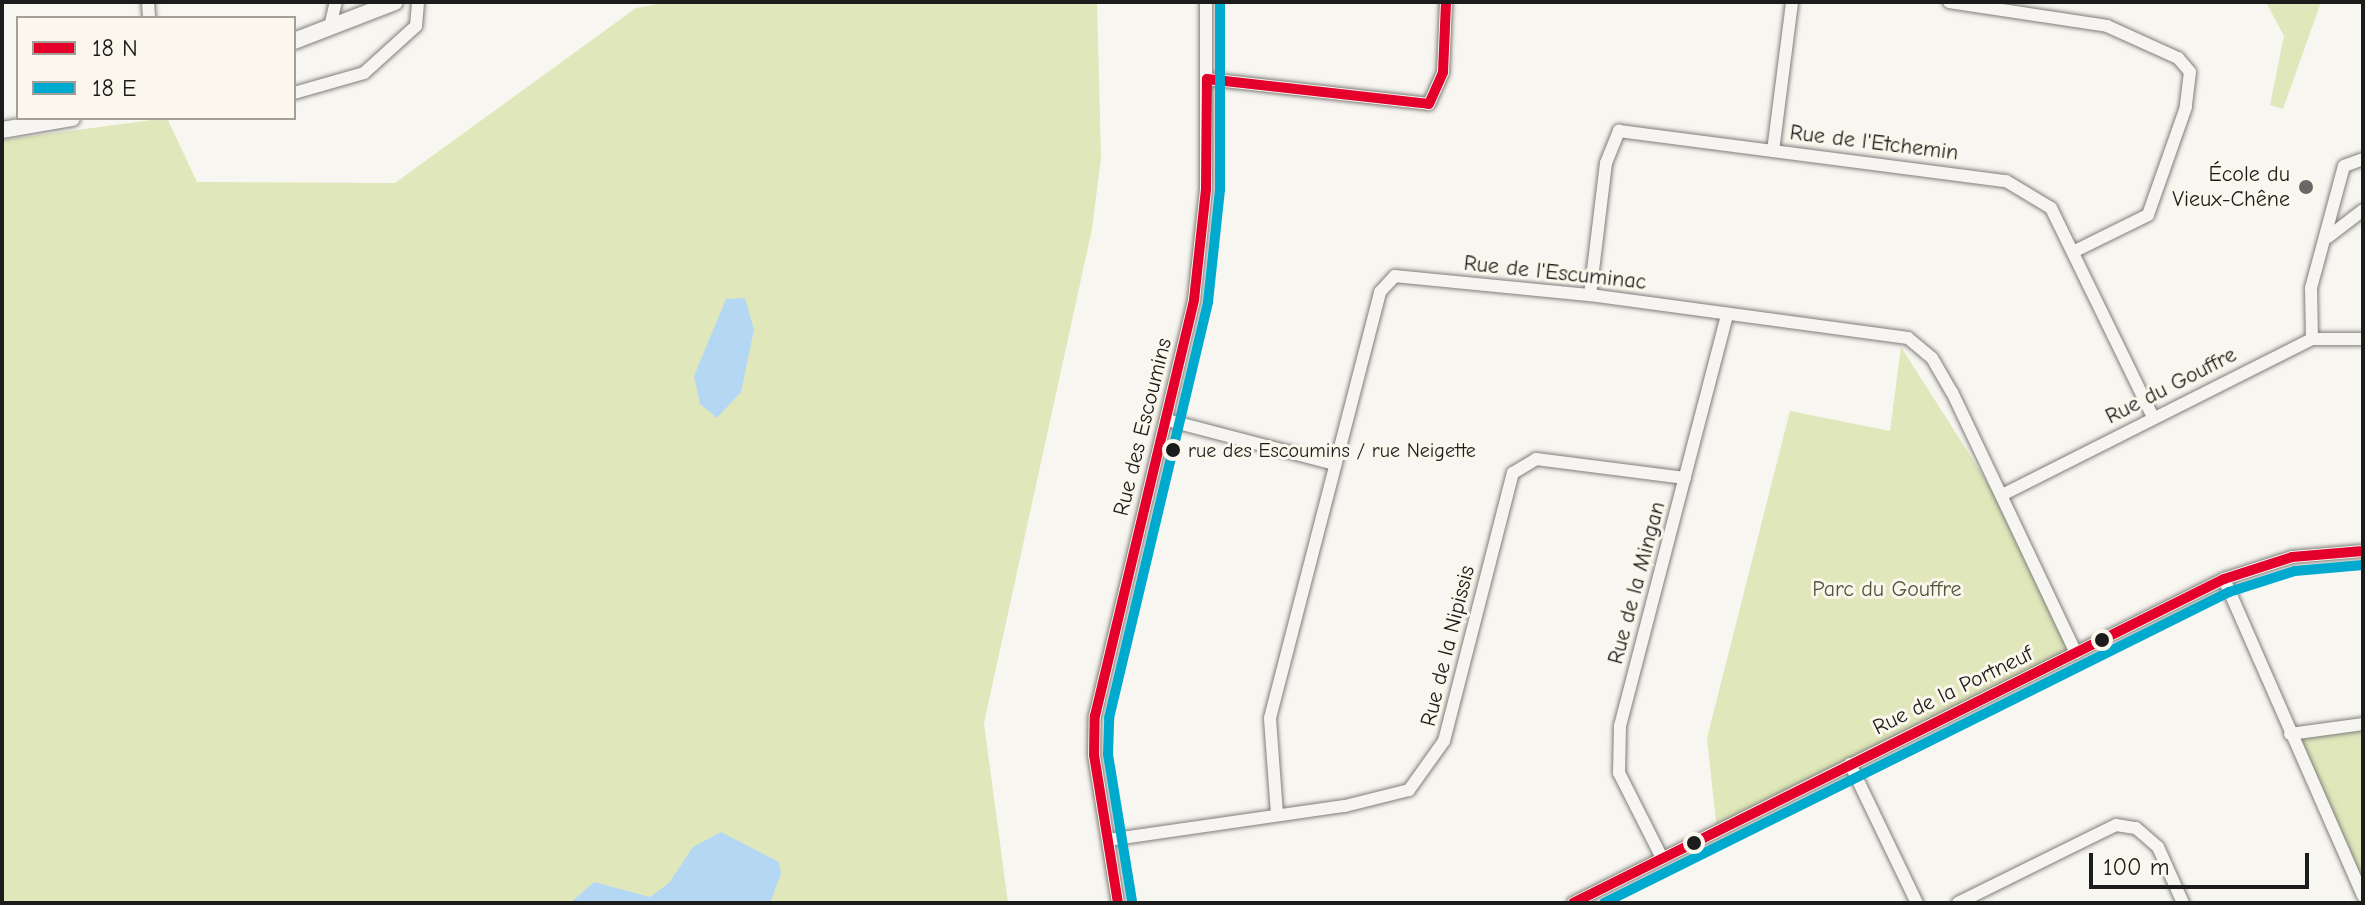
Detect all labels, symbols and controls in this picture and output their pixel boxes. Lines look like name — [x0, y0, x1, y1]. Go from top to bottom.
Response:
legend — [16, 16, 296, 120]
text: 18 N — [92, 34, 138, 62]
text: 18 E — [92, 74, 136, 102]
street label: Rue de l'Etchemin — [1788, 120, 1960, 166]
place label: École du Vieux-Chêne — [2172, 161, 2290, 212]
marker: École du Vieux-Chêne — [2297, 178, 2315, 196]
street label: Rue de l'Escuminac — [1462, 250, 1648, 296]
street label: Rue des Escoumins — [1108, 335, 1178, 519]
street label: Rue du Gouffre — [2101, 342, 2241, 430]
place label: rue des Escoumins / rue Neigette — [1188, 438, 1476, 462]
marker: rue des Escoumins / rue Neigette — [1165, 442, 1181, 458]
street label: Rue de la Mingan — [1603, 499, 1671, 667]
street label: Rue de la Nipissis — [1415, 563, 1481, 729]
park label: Parc du Gouffre — [1812, 577, 1962, 603]
unlabelled marker — [2094, 632, 2110, 648]
street label: Rue de la Portneuf — [1869, 641, 2037, 741]
unlabelled marker — [1686, 835, 1702, 851]
scale bar — [2093, 837, 2313, 887]
text: 100 m — [2103, 853, 2170, 881]

